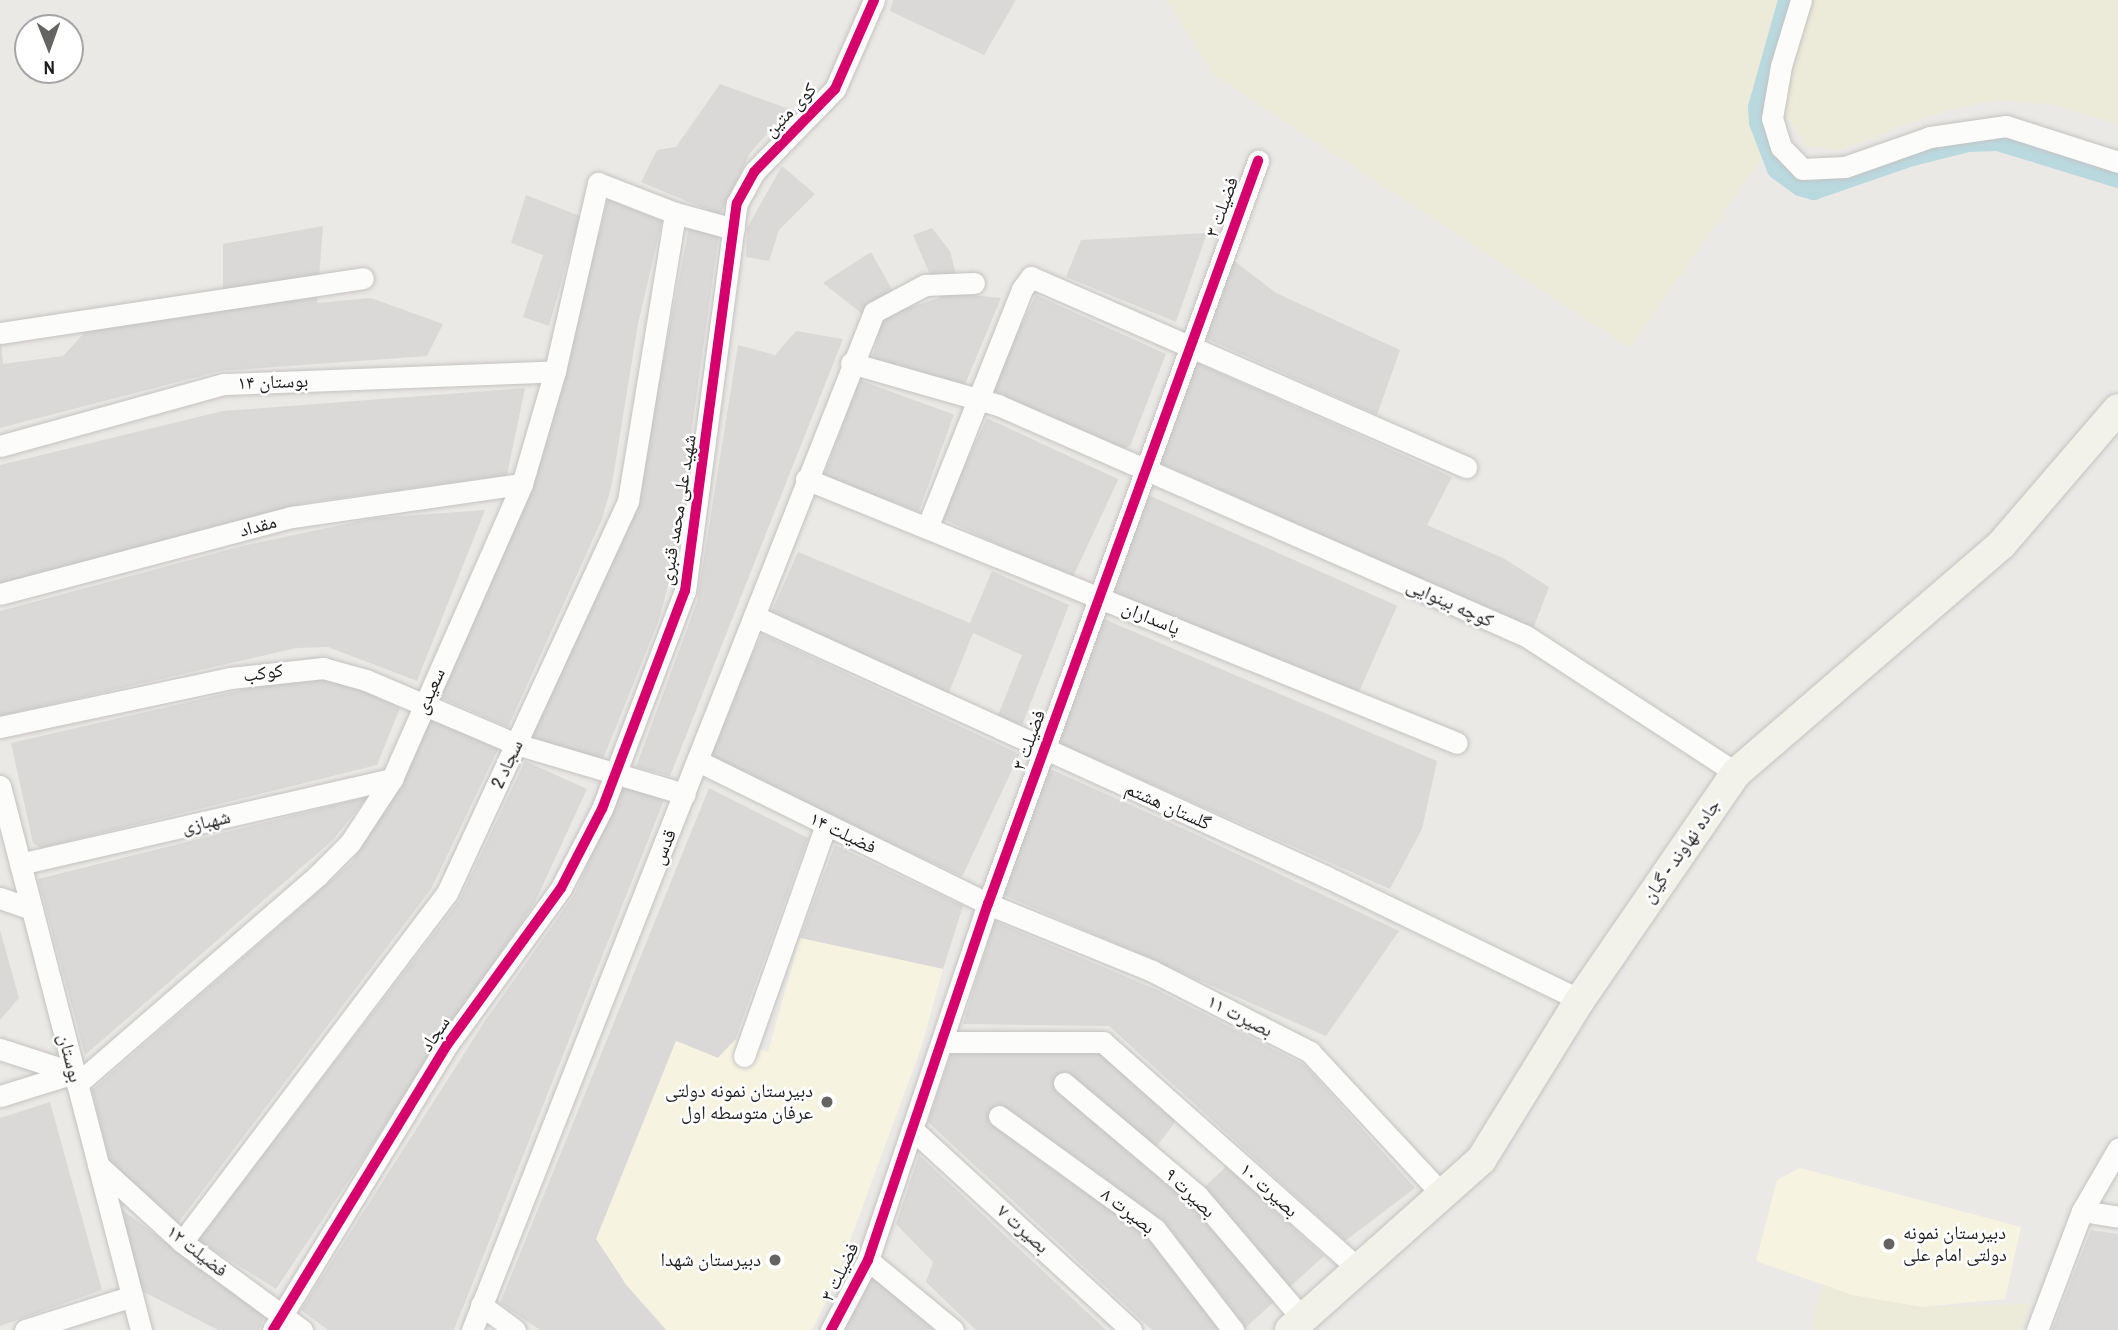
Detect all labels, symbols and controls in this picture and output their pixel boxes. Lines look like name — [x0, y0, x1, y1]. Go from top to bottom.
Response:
north arrow — [14, 14, 84, 84]
text: N — [43, 55, 55, 81]
street label: کوی متین — [759, 78, 821, 142]
street label: فضیلت ۳ — [1201, 174, 1243, 240]
street label: بوستان ۱۴ — [237, 369, 309, 395]
street label: شهید علی محمد قنبری — [655, 433, 701, 587]
street label: مقداد — [237, 510, 279, 542]
street label: کوچه بینوایی — [1403, 574, 1497, 632]
street label: پاسداران — [1119, 596, 1183, 640]
street label: کوکب — [242, 659, 284, 687]
street label: سعیدی — [410, 664, 450, 718]
street label: فضیلت ۳ — [1008, 707, 1050, 773]
street label: سجاد 2 — [486, 736, 528, 792]
street label: گلستان هشتم — [1122, 777, 1214, 835]
street label: جاده نهاوند - گیان — [1637, 795, 1725, 907]
street label: شهبازی — [179, 805, 233, 839]
street label: فضیلت ۱۴ — [806, 807, 880, 859]
street label: قدس — [647, 826, 681, 868]
street label: بصیرت ۱۱ — [1203, 990, 1277, 1042]
street label: سجاد — [415, 1012, 455, 1056]
street label: بوستان — [53, 1031, 87, 1085]
place label: دبیرستان نمونه دولتی عرفان متوسطه اول — [665, 1080, 813, 1124]
marker: دبیرستان نمونه دولتی عرفان متوسطه اول — [819, 1094, 835, 1110]
street label: بصیرت ۱۰ — [1235, 1158, 1303, 1222]
street label: بصیرت ۹ — [1160, 1163, 1220, 1223]
street label: بصیرت ۸ — [1097, 1183, 1159, 1239]
street label: بصیرت ۷ — [992, 1200, 1054, 1258]
street label: فضیلت ۱۲ — [162, 1220, 232, 1282]
place label: دبیرستان نمونه دولتی امام علی — [1903, 1222, 2007, 1266]
marker: دبیرستان نمونه دولتی امام علی — [1881, 1236, 1897, 1252]
street label: فضیلت ۳ — [816, 1239, 864, 1305]
place label: دبیرستان شهدا — [661, 1249, 761, 1271]
marker: دبیرستان شهدا — [767, 1252, 783, 1268]

